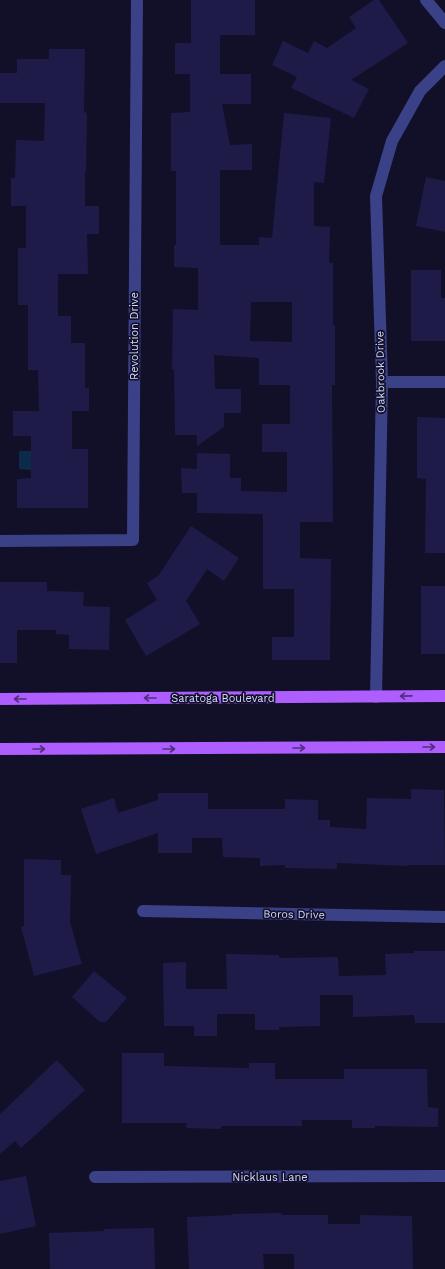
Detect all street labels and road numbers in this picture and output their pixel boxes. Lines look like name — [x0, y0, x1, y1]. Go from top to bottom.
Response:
street label: Revolution Drive — [128, 292, 141, 380]
street label: Oakbrook Drive — [373, 331, 388, 413]
street label: Saratoga Boulevard — [171, 692, 275, 705]
street label: Boros Drive — [263, 907, 325, 922]
street label: Nicklaus Lane — [232, 1171, 308, 1184]

